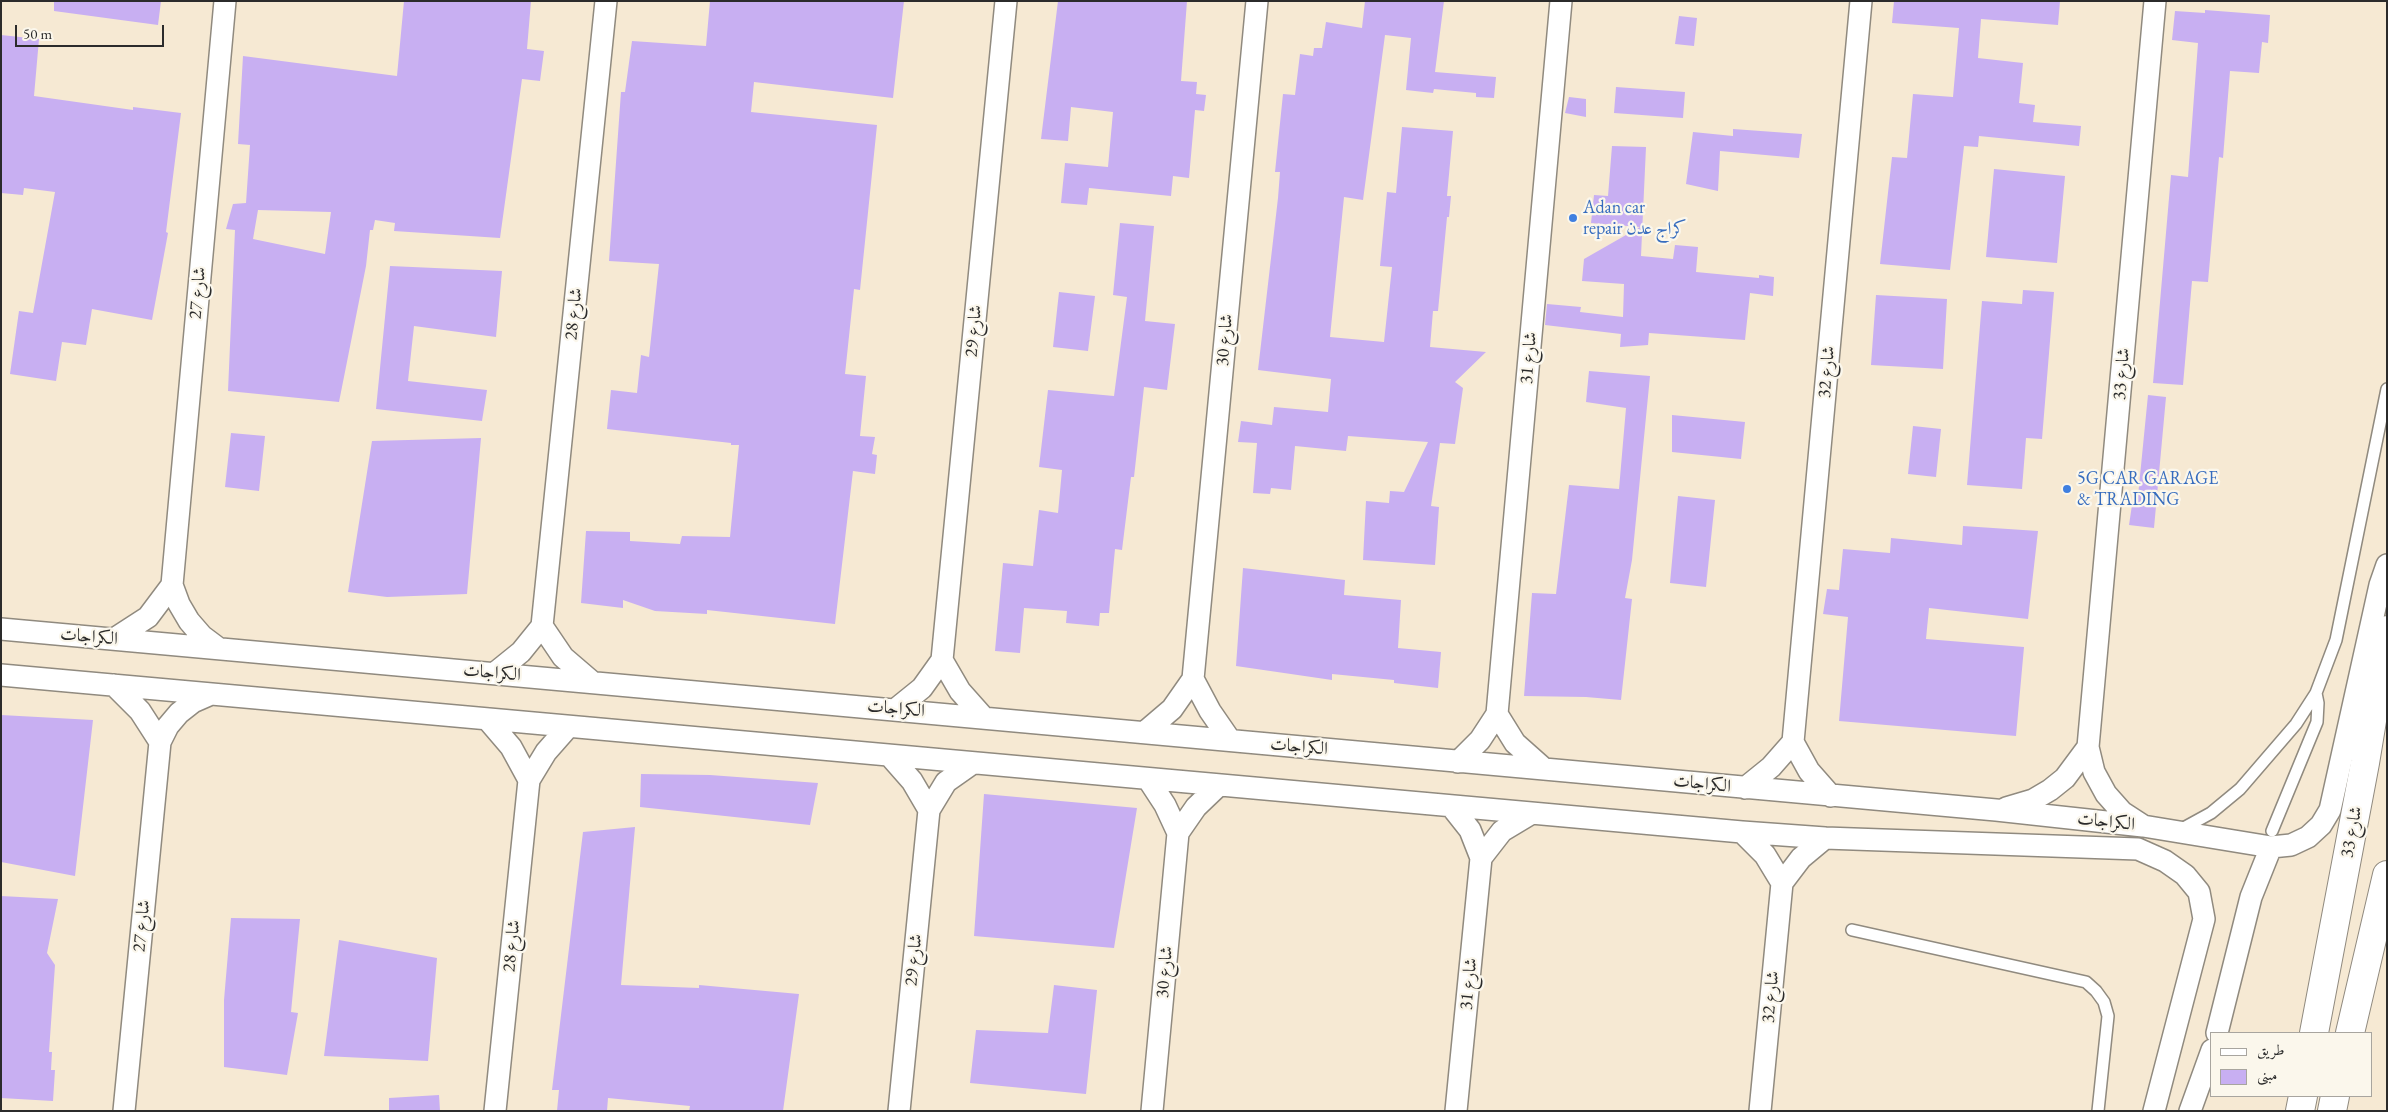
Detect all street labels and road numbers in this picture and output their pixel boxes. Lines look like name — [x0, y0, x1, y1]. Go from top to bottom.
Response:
street label: شارع 27 — [185, 266, 211, 320]
street label: شارع 28 — [561, 287, 587, 341]
street label: شارع 29 — [961, 304, 987, 358]
street label: شارع 30 — [1212, 313, 1238, 367]
street label: شارع 31 — [1516, 331, 1542, 385]
street label: شارع 32 — [1814, 345, 1840, 399]
street label: شارع 33 — [2109, 347, 2135, 401]
street label: الكراجات — [59, 624, 119, 650]
street label: الكراجات — [462, 660, 522, 686]
street label: الكراجات — [866, 696, 926, 722]
street label: الكراجات — [1269, 734, 1329, 760]
street label: الكراجات — [1672, 770, 1732, 798]
street label: شارع 33 — [2336, 804, 2368, 860]
street label: الكراجات — [2076, 808, 2136, 836]
street label: شارع 27 — [129, 899, 155, 953]
street label: شارع 28 — [499, 919, 525, 973]
street label: شارع 29 — [901, 933, 927, 987]
street label: شارع 30 — [1152, 945, 1178, 999]
street label: شارع 31 — [1456, 957, 1482, 1011]
street label: شارع 32 — [1758, 970, 1784, 1024]

